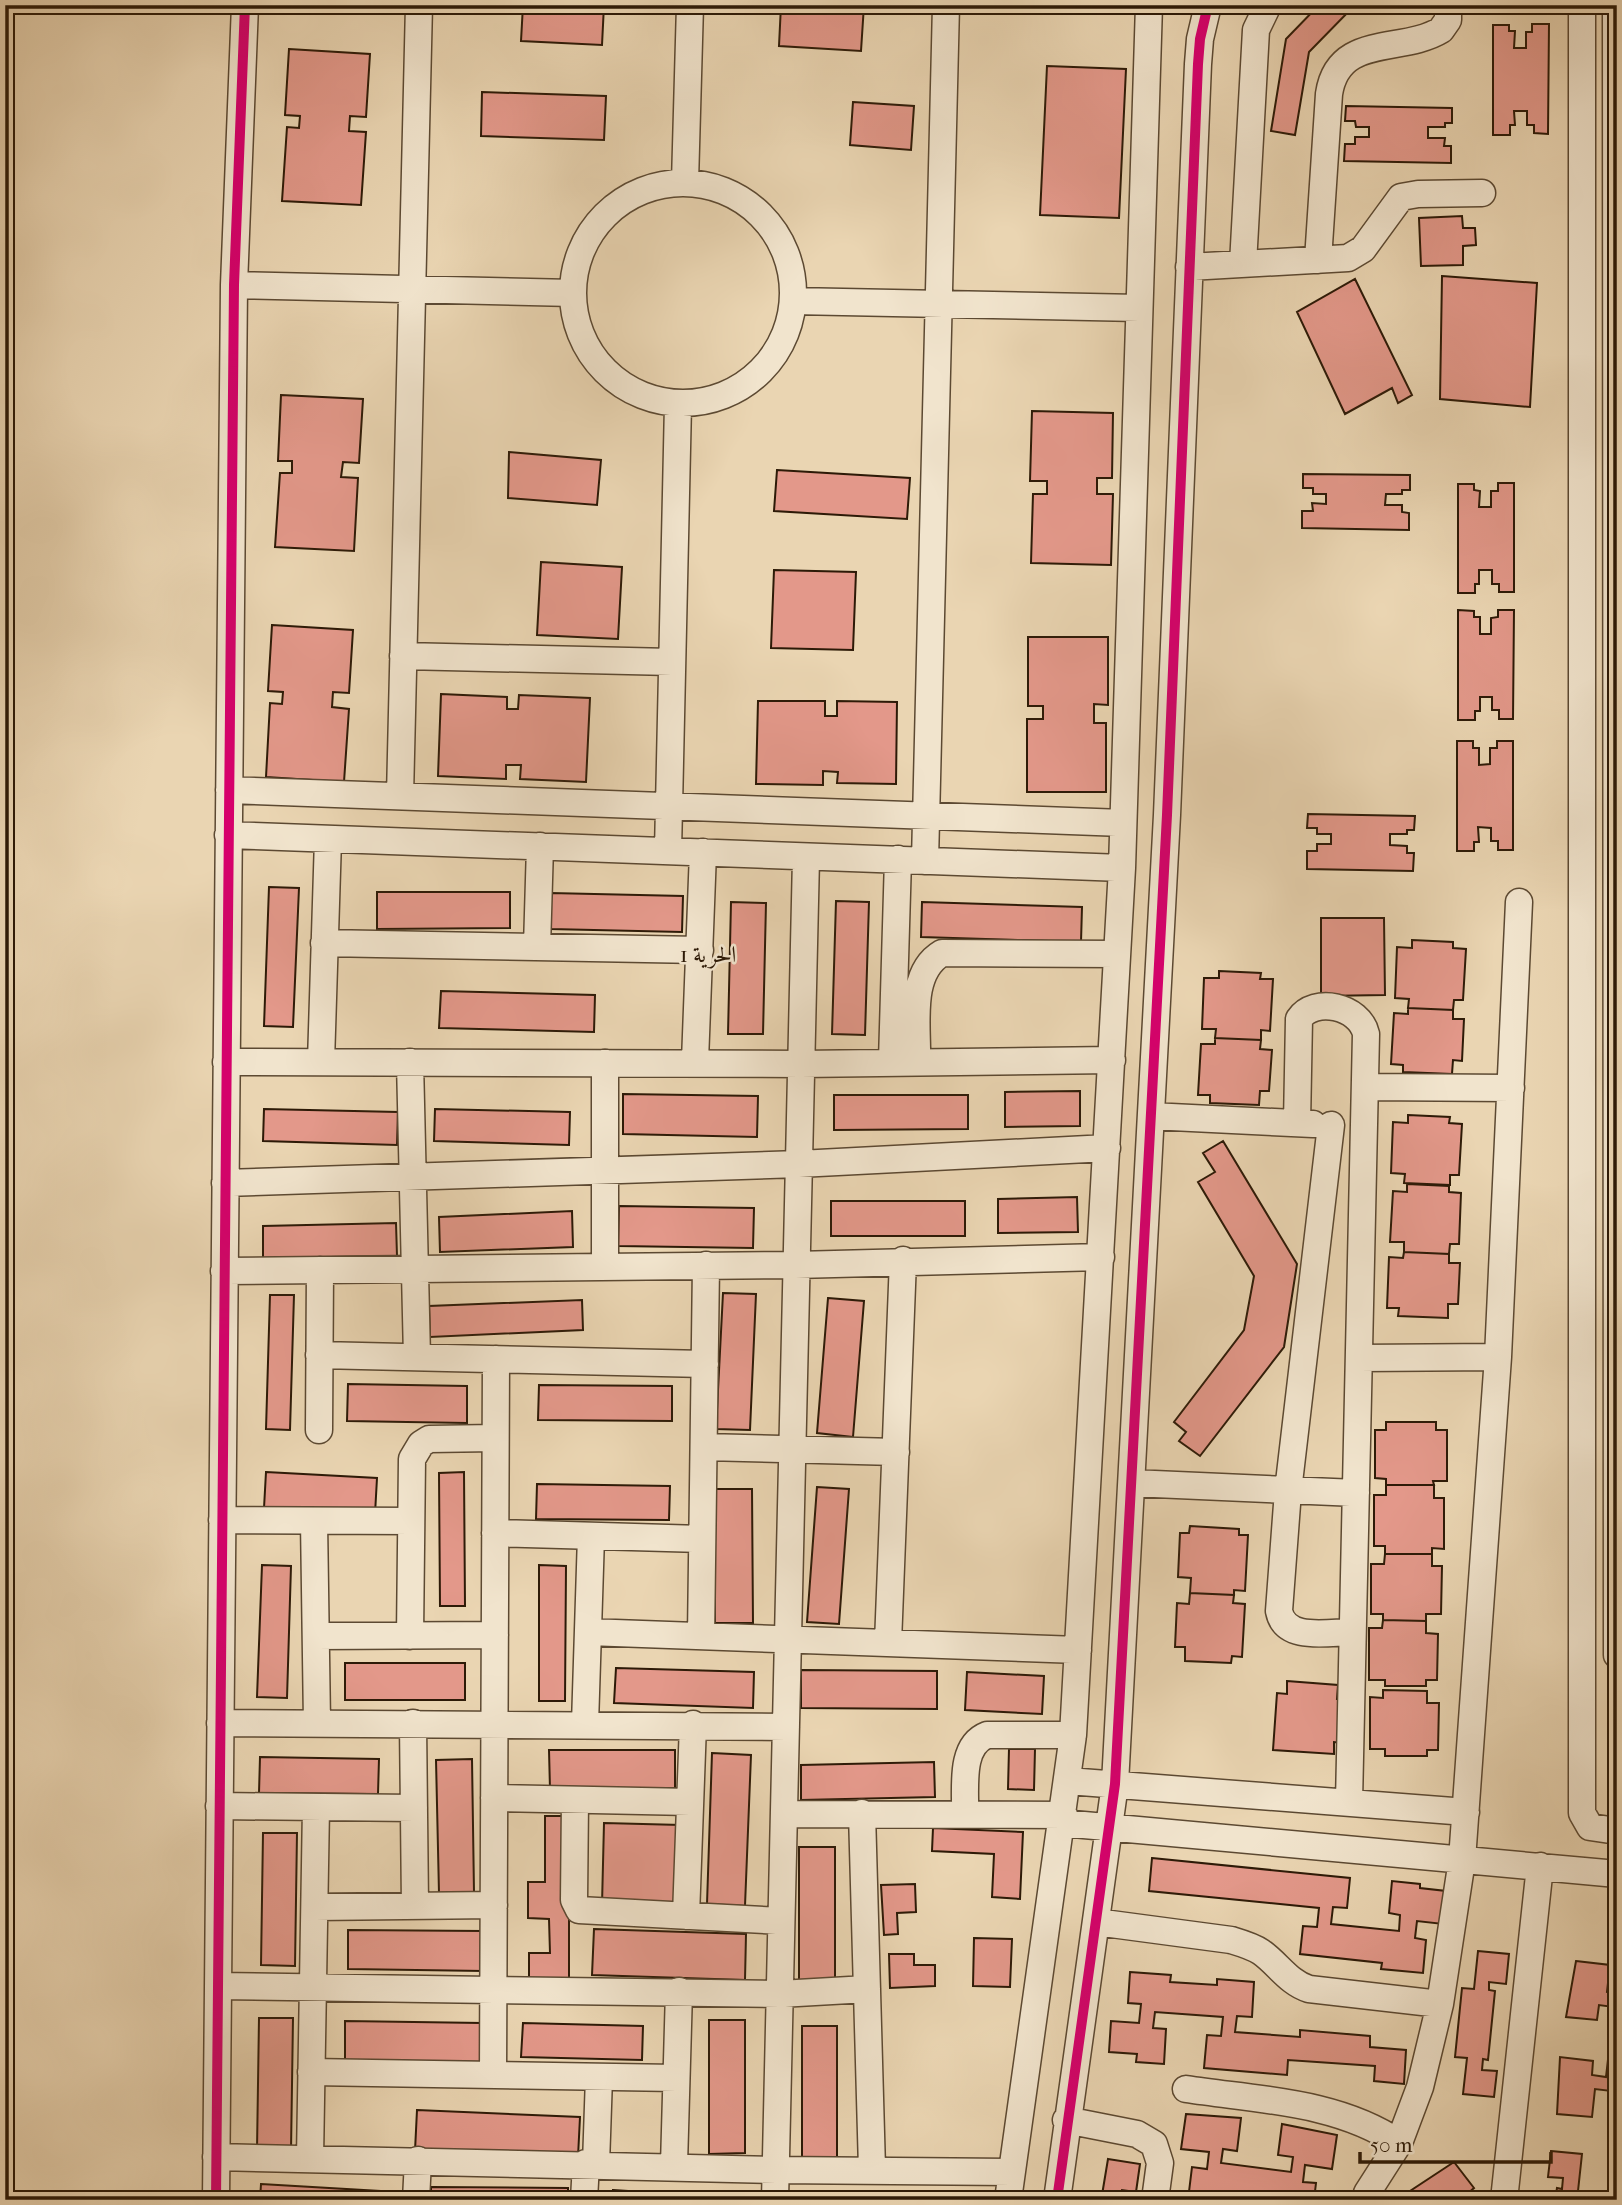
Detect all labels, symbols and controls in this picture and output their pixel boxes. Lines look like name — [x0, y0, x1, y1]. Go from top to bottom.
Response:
district label: الحرية 1 — [680, 941, 736, 969]
scale bar — [1360, 2121, 1550, 2165]
text: 50 m — [1370, 2133, 1413, 2157]

